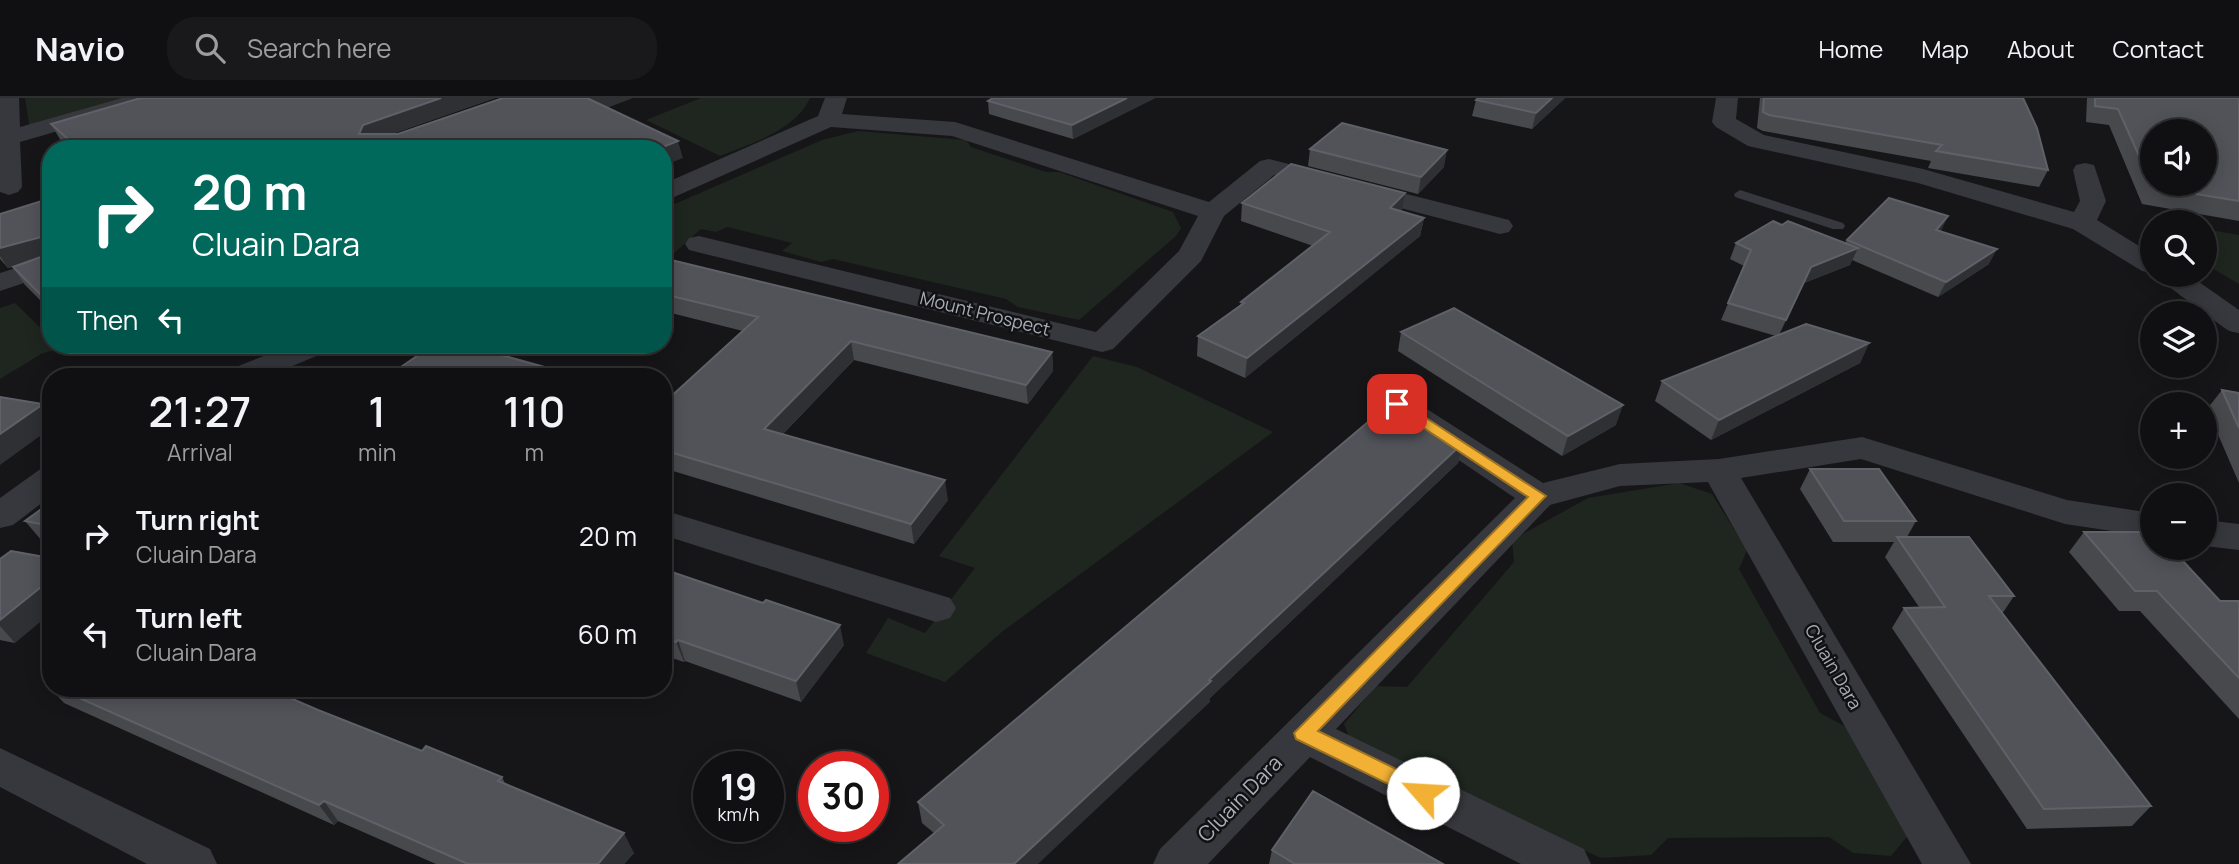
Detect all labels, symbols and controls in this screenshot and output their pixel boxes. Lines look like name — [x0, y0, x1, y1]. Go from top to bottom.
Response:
search box — [167, 17, 657, 80]
text: Navio — [35, 26, 125, 71]
icon: search — [191, 29, 229, 67]
text: Search here — [247, 30, 391, 66]
text: Home — [1818, 32, 1883, 65]
text: Map — [1921, 32, 1969, 65]
text: About — [2007, 32, 2075, 65]
text: Contact — [2113, 32, 2204, 65]
map controls — [2140, 119, 2217, 560]
button: sound — [2140, 119, 2217, 196]
text: 20 m — [192, 158, 307, 225]
icon: right — [77, 168, 168, 259]
button: search — [2140, 210, 2217, 287]
text: Cluain Dara — [192, 222, 360, 266]
street label: Mount Prospect — [918, 285, 1053, 341]
icon: left — [152, 301, 190, 339]
button: layers — [2140, 301, 2217, 378]
text: Then — [77, 302, 138, 338]
pin — [1367, 374, 1427, 434]
text: 21:27 — [149, 382, 251, 440]
text: 1 — [368, 382, 386, 440]
text: 110 — [503, 382, 565, 440]
icon: arrive — [1378, 385, 1416, 423]
button: + — [2140, 392, 2217, 469]
text: Arrival — [167, 436, 233, 468]
text: min — [358, 436, 396, 468]
text: m — [524, 436, 544, 468]
button: − — [2140, 483, 2217, 560]
text: Turn right — [136, 502, 260, 538]
icon: right — [77, 517, 115, 555]
text: 20 m — [579, 518, 637, 554]
text: Cluain Dara — [136, 538, 257, 570]
text: Turn left — [136, 600, 243, 636]
icon: left — [77, 615, 115, 653]
text: 60 m — [578, 616, 637, 652]
street label: Cluain Dara — [1800, 620, 1868, 713]
text: Cluain Dara — [136, 636, 257, 668]
street label: Cluain Dara — [1191, 749, 1288, 848]
speed limit sign: 30 — [798, 751, 889, 842]
position arrow — [1386, 756, 1460, 830]
text: 19 — [720, 763, 757, 811]
text: km/h — [718, 802, 759, 826]

